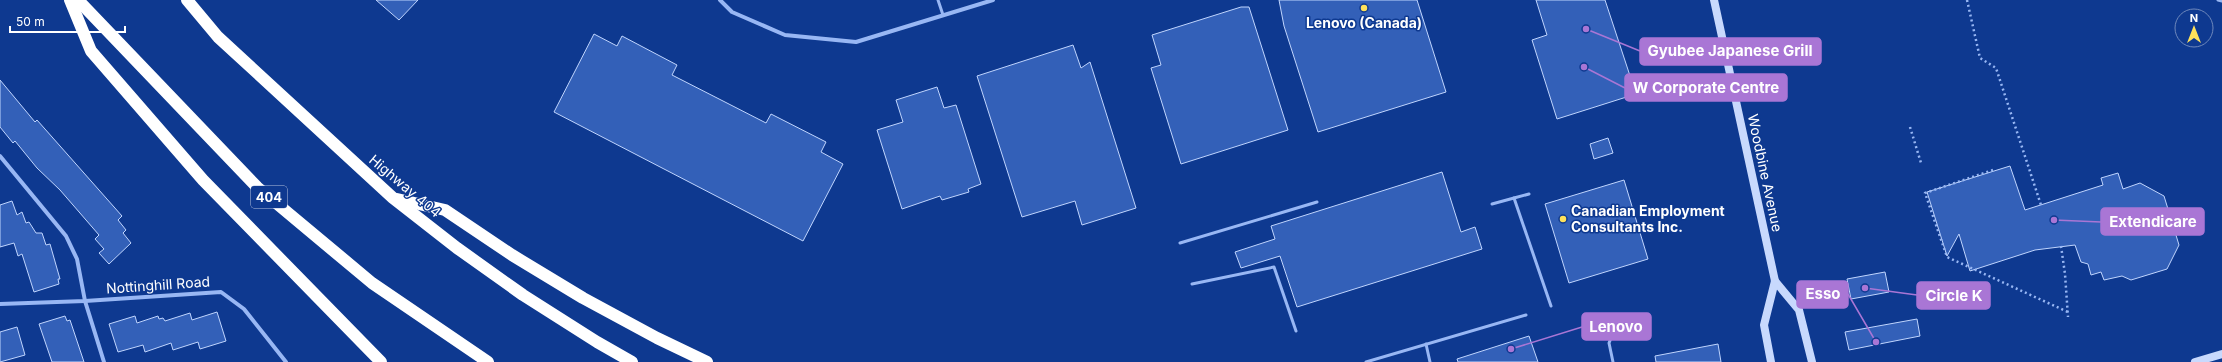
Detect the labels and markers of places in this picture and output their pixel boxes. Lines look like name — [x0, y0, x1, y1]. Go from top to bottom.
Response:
marker: Lenovo (Canada) — [1359, 3, 1369, 13]
place label: Lenovo (Canada) — [1306, 14, 1422, 31]
callout: Gyubee Japanese Grill — [1640, 38, 1821, 65]
callout: W Corporate Centre — [1625, 74, 1787, 101]
place label: Canadian Employment Consultants Inc. — [1571, 202, 1725, 235]
callout: Extendicare — [2101, 208, 2204, 235]
marker: Canadian Employment Consultants Inc. — [1558, 214, 1568, 224]
callout: Esso — [1797, 281, 1848, 308]
callout: Circle K — [1917, 282, 1990, 309]
callout: Lenovo — [1582, 313, 1651, 340]

